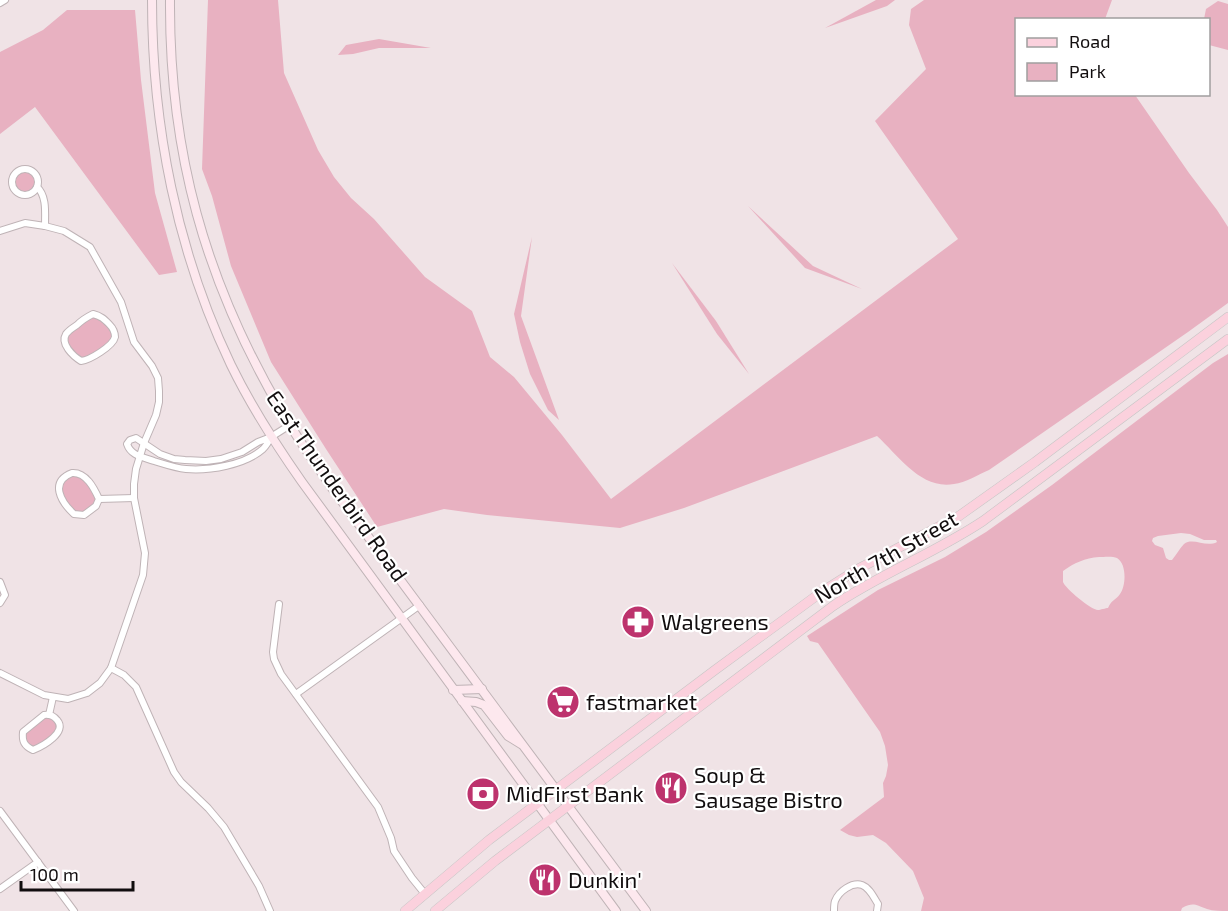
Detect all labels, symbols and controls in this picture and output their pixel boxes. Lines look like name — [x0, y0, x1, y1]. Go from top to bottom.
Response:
legend — [1015, 18, 1210, 96]
text: Road — [1069, 30, 1110, 52]
text: Park — [1069, 60, 1106, 82]
street label: East Thunderbird Road — [262, 385, 414, 586]
street label: North 7th Street — [809, 505, 962, 608]
pharmacy icon: Walgreens — [620, 604, 656, 640]
place label: Walgreens — [661, 608, 769, 634]
supermarket icon: fastmarket — [545, 684, 581, 720]
place label: fastmarket — [586, 688, 697, 714]
place label: Soup & Sausage Bistro — [694, 761, 843, 812]
restaurant icon: Soup & Sausage Bistro — [653, 770, 689, 806]
bank icon: MidFirst Bank — [465, 776, 501, 812]
place label: MidFirst Bank — [506, 780, 644, 806]
scale bar — [21, 854, 134, 892]
restaurant icon: Dunkin' — [527, 862, 563, 898]
text: 100 m — [30, 863, 79, 885]
place label: Dunkin' — [568, 866, 642, 892]

